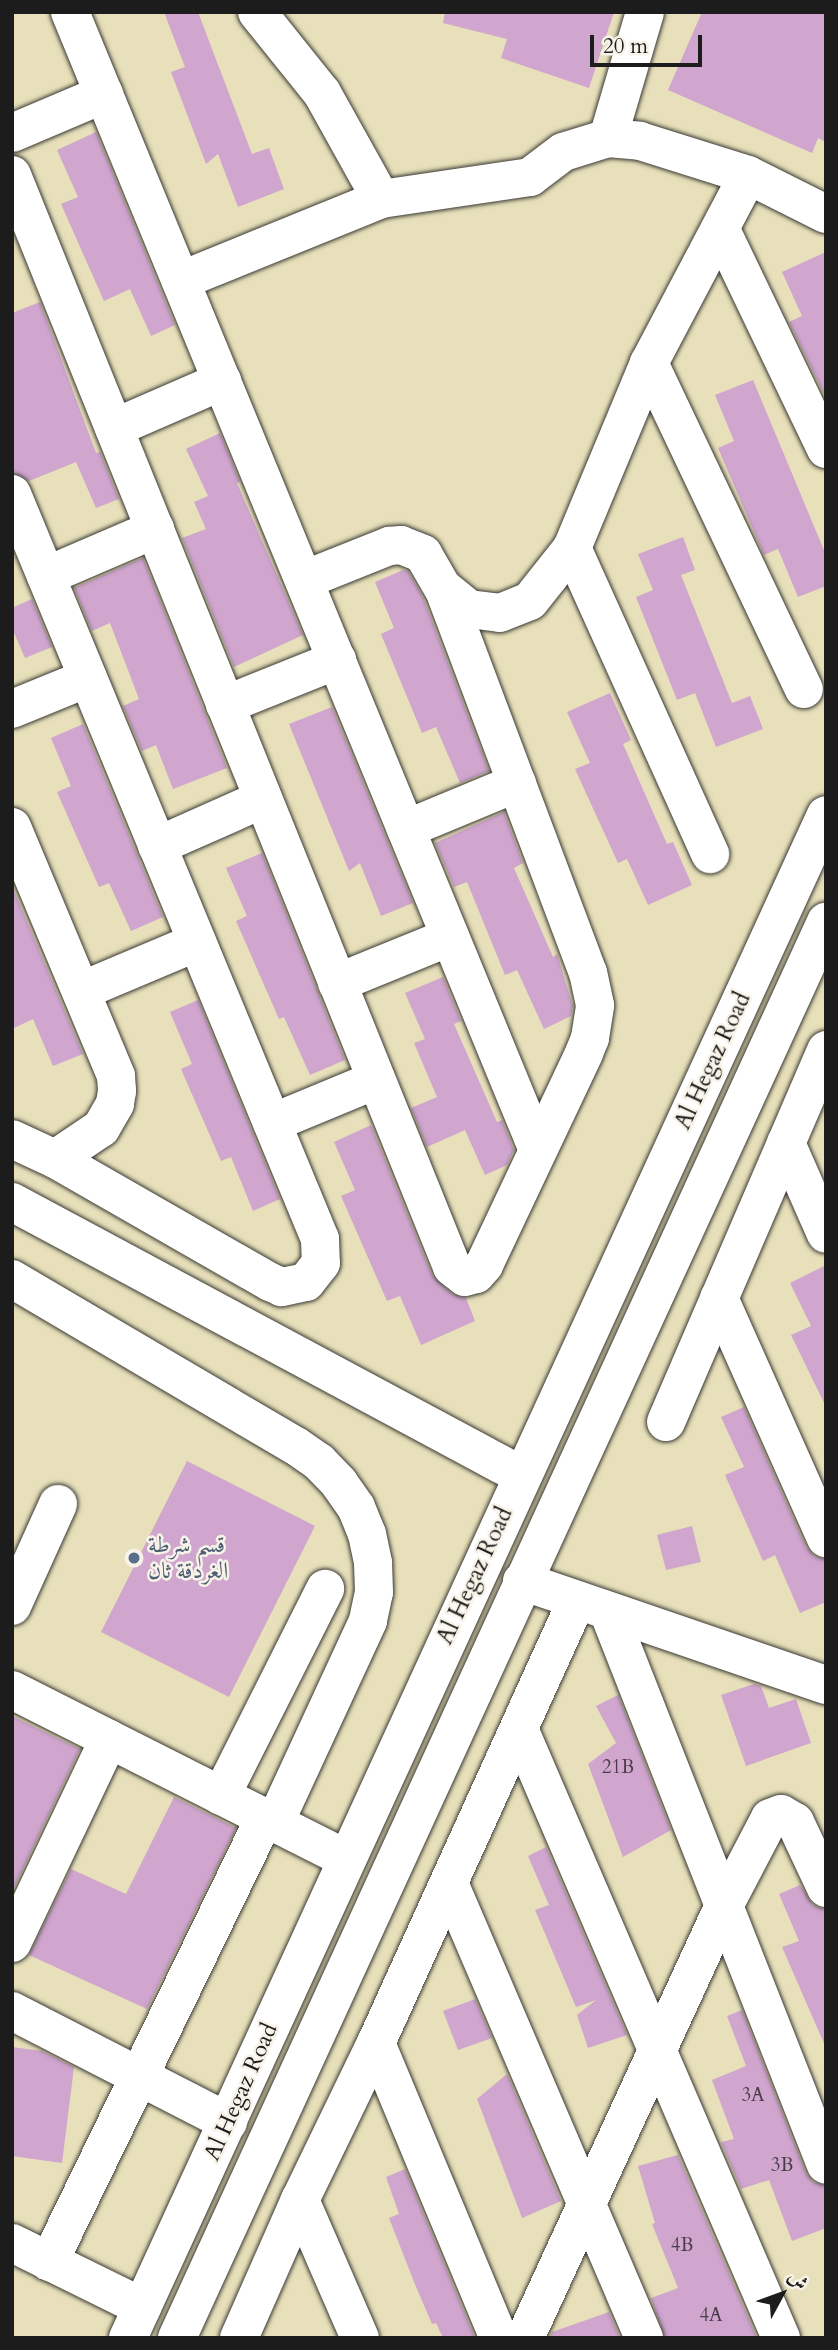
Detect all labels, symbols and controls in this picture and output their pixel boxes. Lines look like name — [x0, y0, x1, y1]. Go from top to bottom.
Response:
scale bar — [593, 21, 705, 65]
text: 20 m — [603, 32, 648, 61]
street label: Al Hegaz Road — [669, 988, 757, 1134]
street label: Al Hegaz Road — [431, 1503, 519, 1649]
place label: قسم شرطة الغردقة ثان — [148, 1531, 228, 1585]
marker: قسم شرطة الغردقة ثان — [126, 1550, 142, 1566]
house number: 21B — [602, 1757, 634, 1779]
street label: Al Hegaz Road — [198, 2019, 284, 2165]
house number: 3A — [741, 2085, 765, 2107]
house number: 3B — [771, 2155, 793, 2177]
house number: 4B — [671, 2235, 693, 2257]
north arrow — [747, 2259, 817, 2329]
text: ش — [782, 2265, 814, 2296]
house number: 4A — [699, 2305, 723, 2327]

